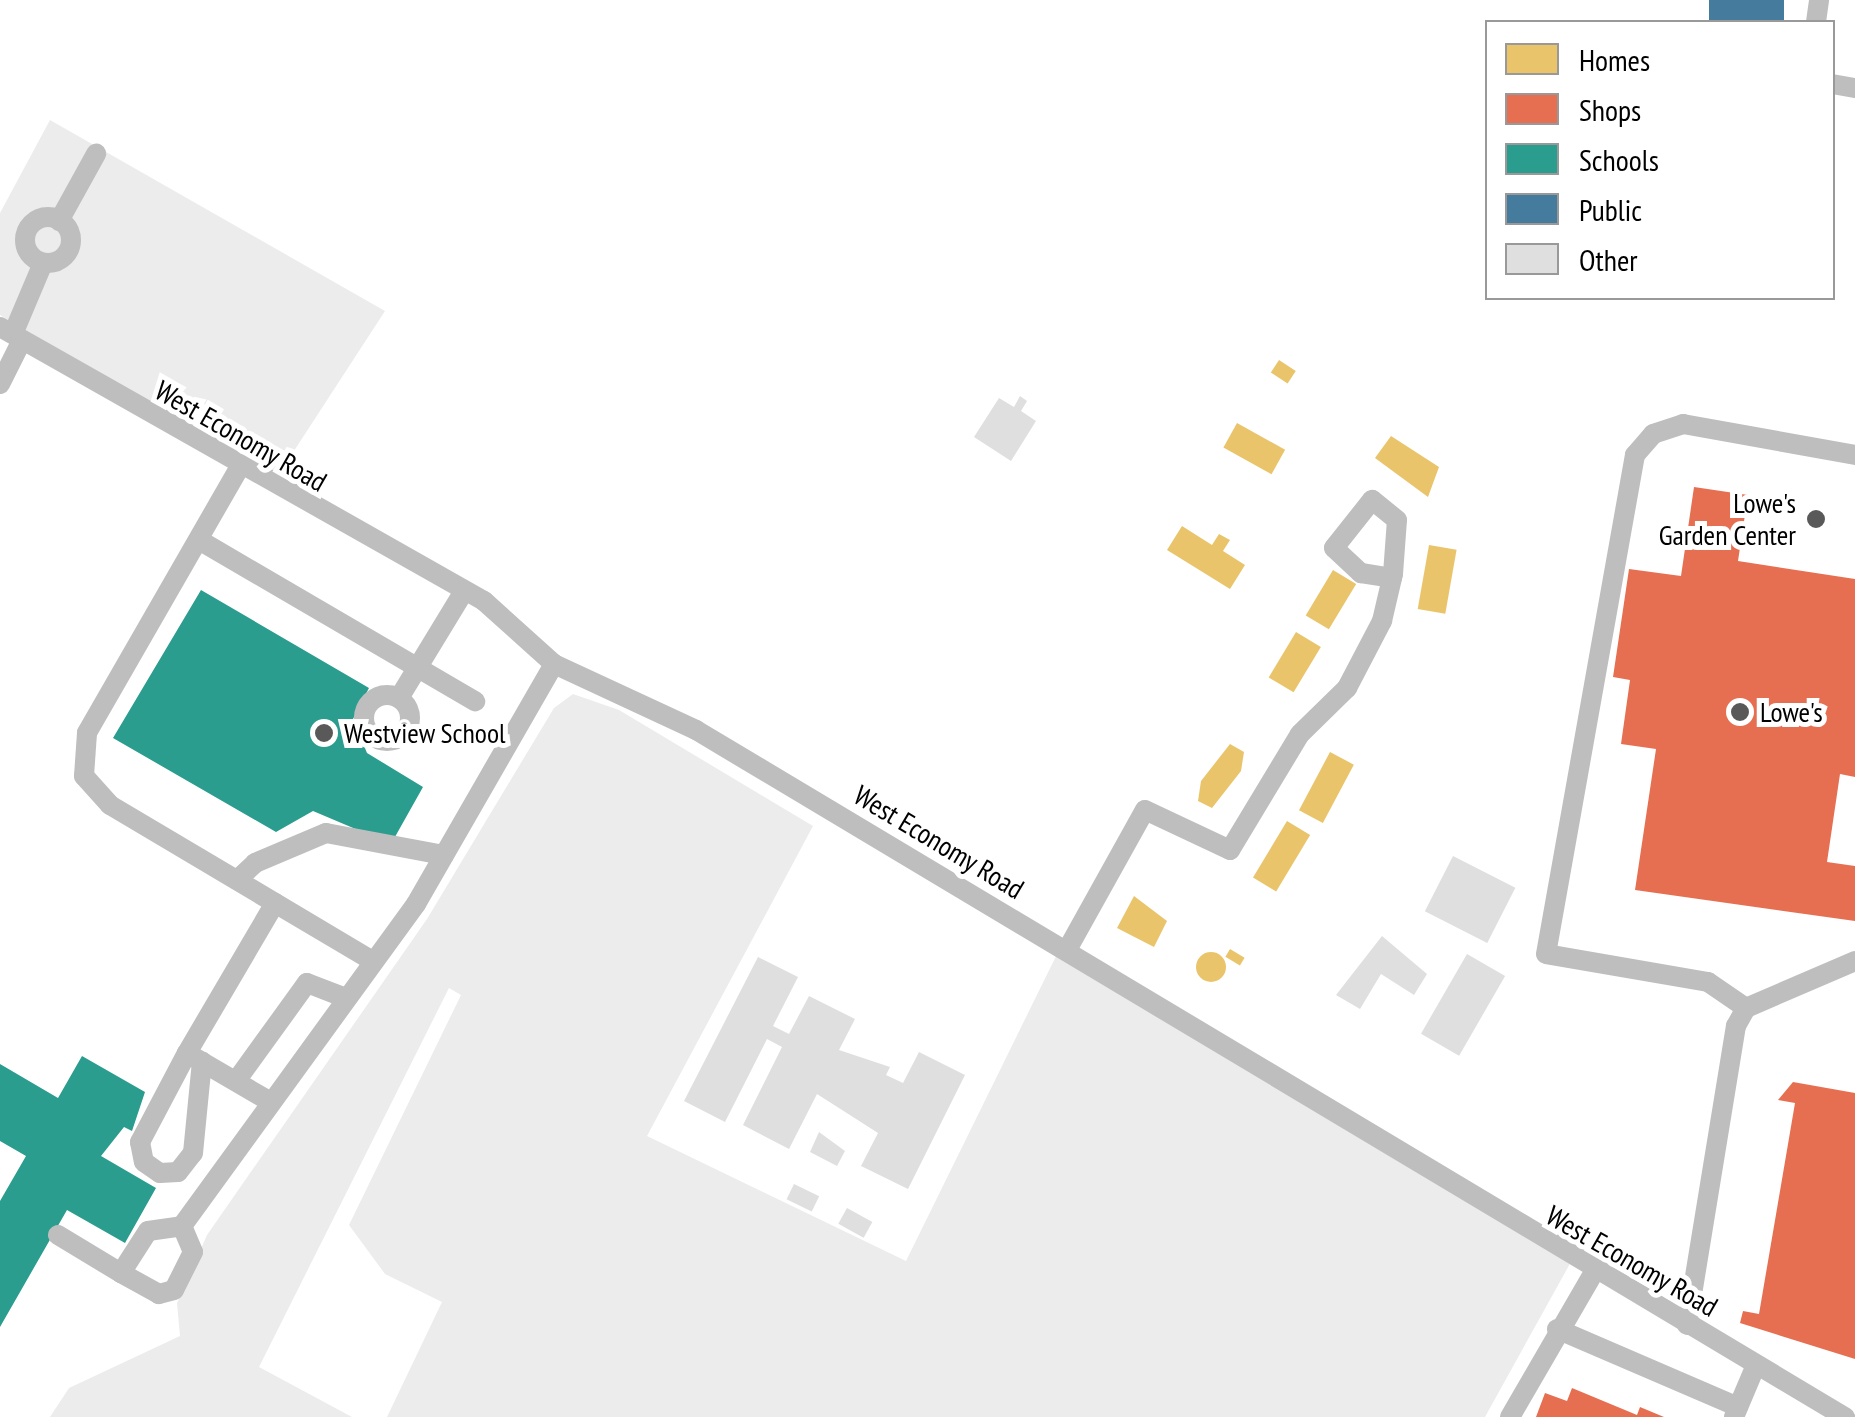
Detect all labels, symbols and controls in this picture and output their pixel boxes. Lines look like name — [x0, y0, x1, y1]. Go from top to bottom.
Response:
legend — [1485, 20, 1835, 300]
text: Homes — [1579, 40, 1650, 79]
text: Shops — [1579, 90, 1641, 129]
text: Schools — [1579, 140, 1659, 179]
text: Public — [1579, 190, 1642, 229]
text: Other — [1579, 240, 1638, 279]
street label: West Economy Road — [149, 373, 333, 499]
place label: Lowe's Garden Center — [1659, 486, 1796, 552]
marker: Lowe's Garden Center — [1805, 508, 1827, 530]
place label: Lowe's — [1760, 695, 1823, 729]
marker: Lowe's — [1729, 701, 1751, 723]
place label: Westview School — [344, 716, 506, 750]
marker: Westview School — [313, 722, 335, 744]
street label: West Economy Road — [848, 778, 1030, 906]
street label: West Economy Road — [1540, 1198, 1724, 1324]

